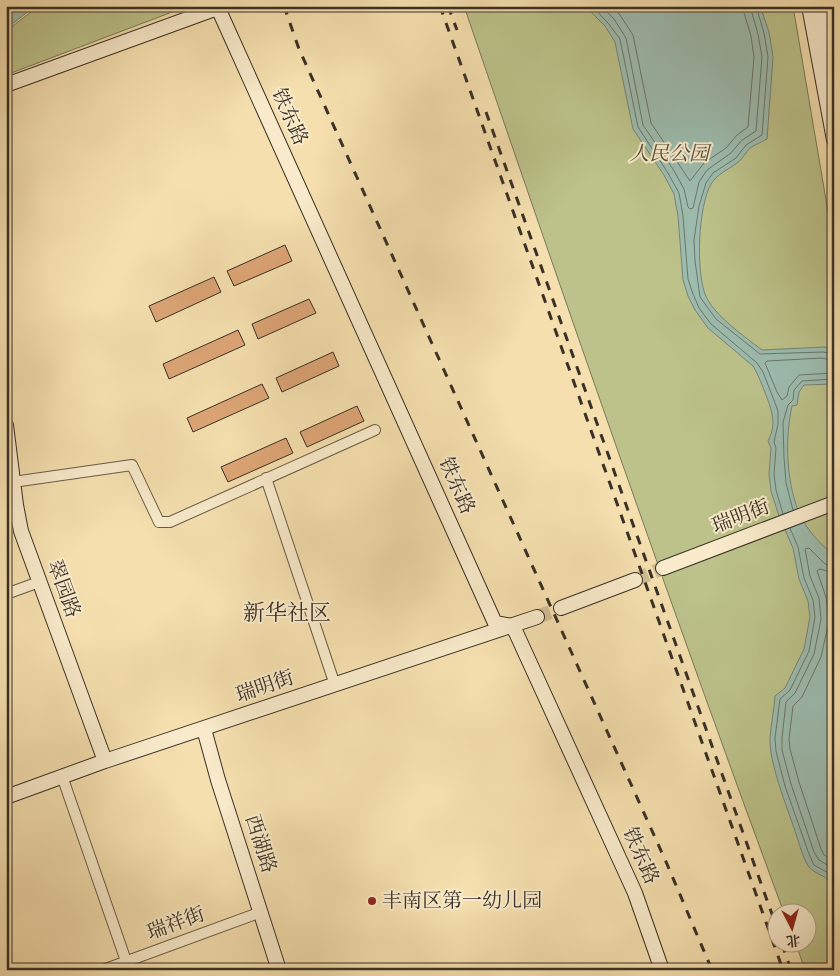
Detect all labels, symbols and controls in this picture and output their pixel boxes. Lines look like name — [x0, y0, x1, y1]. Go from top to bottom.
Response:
street label: 铁东路 — [265, 85, 313, 149]
park label: 人民公园 — [629, 142, 712, 167]
street label: 铁东路 — [432, 454, 480, 518]
street label: 瑞明街 — [709, 495, 773, 539]
street label: 翠园路 — [41, 557, 85, 621]
district label: 新华社区 — [243, 600, 331, 628]
street label: 瑞明街 — [233, 665, 297, 709]
street label: 西湖路 — [239, 812, 281, 876]
street label: 铁东路 — [616, 824, 664, 888]
place label: 丰南区第一幼儿园 — [382, 889, 542, 914]
marker: 丰南区第一幼儿园 — [366, 895, 378, 907]
street label: 瑞祥街 — [144, 902, 208, 946]
north arrow — [768, 904, 818, 954]
text: 北 — [785, 930, 801, 950]

